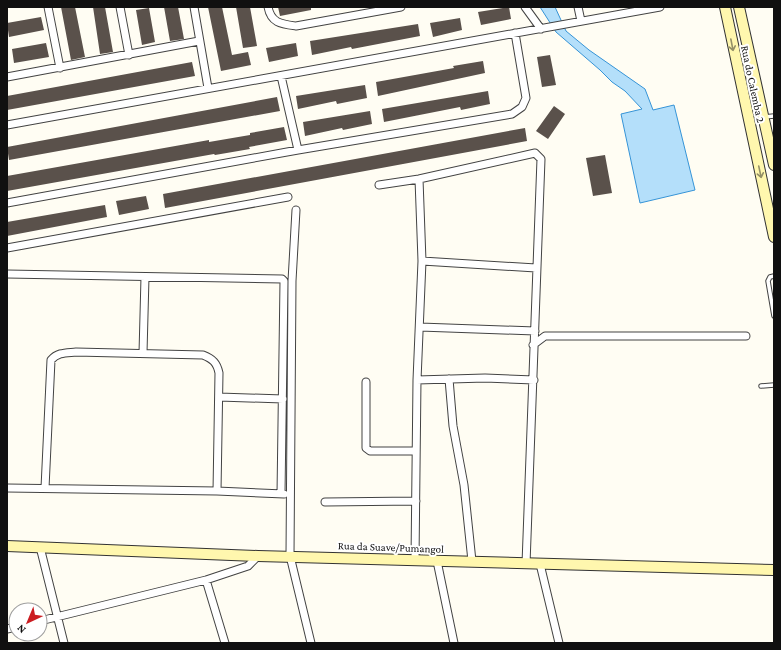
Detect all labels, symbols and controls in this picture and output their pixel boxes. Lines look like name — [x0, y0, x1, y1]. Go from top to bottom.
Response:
one-way arrow — [729, 38, 737, 51]
street label: Rua do Calemba 2 — [739, 44, 767, 124]
one-way arrow — [756, 165, 764, 178]
street label: Rua da Suave/Pumangol — [338, 539, 444, 556]
north arrow — [8, 602, 48, 642]
text: N — [14, 622, 28, 636]

